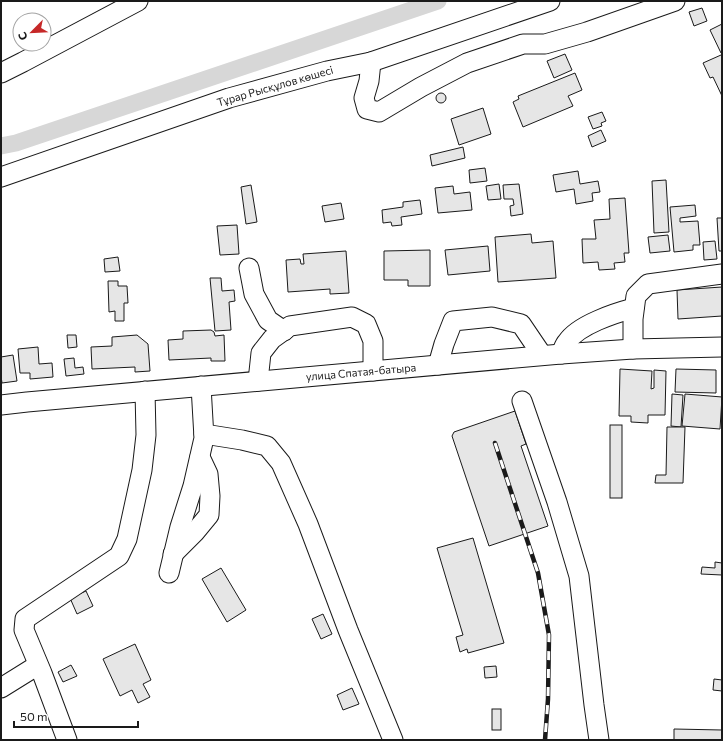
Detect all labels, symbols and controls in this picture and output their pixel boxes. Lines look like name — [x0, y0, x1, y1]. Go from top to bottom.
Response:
north arrow — [12, 12, 52, 52]
text: С — [15, 30, 30, 42]
street label: Тұрар Рысқұлов көшесі — [215, 63, 335, 108]
street label: улица Спатая-батыра — [305, 360, 417, 383]
scale bar — [14, 703, 138, 729]
text: 50 m — [20, 709, 48, 723]

